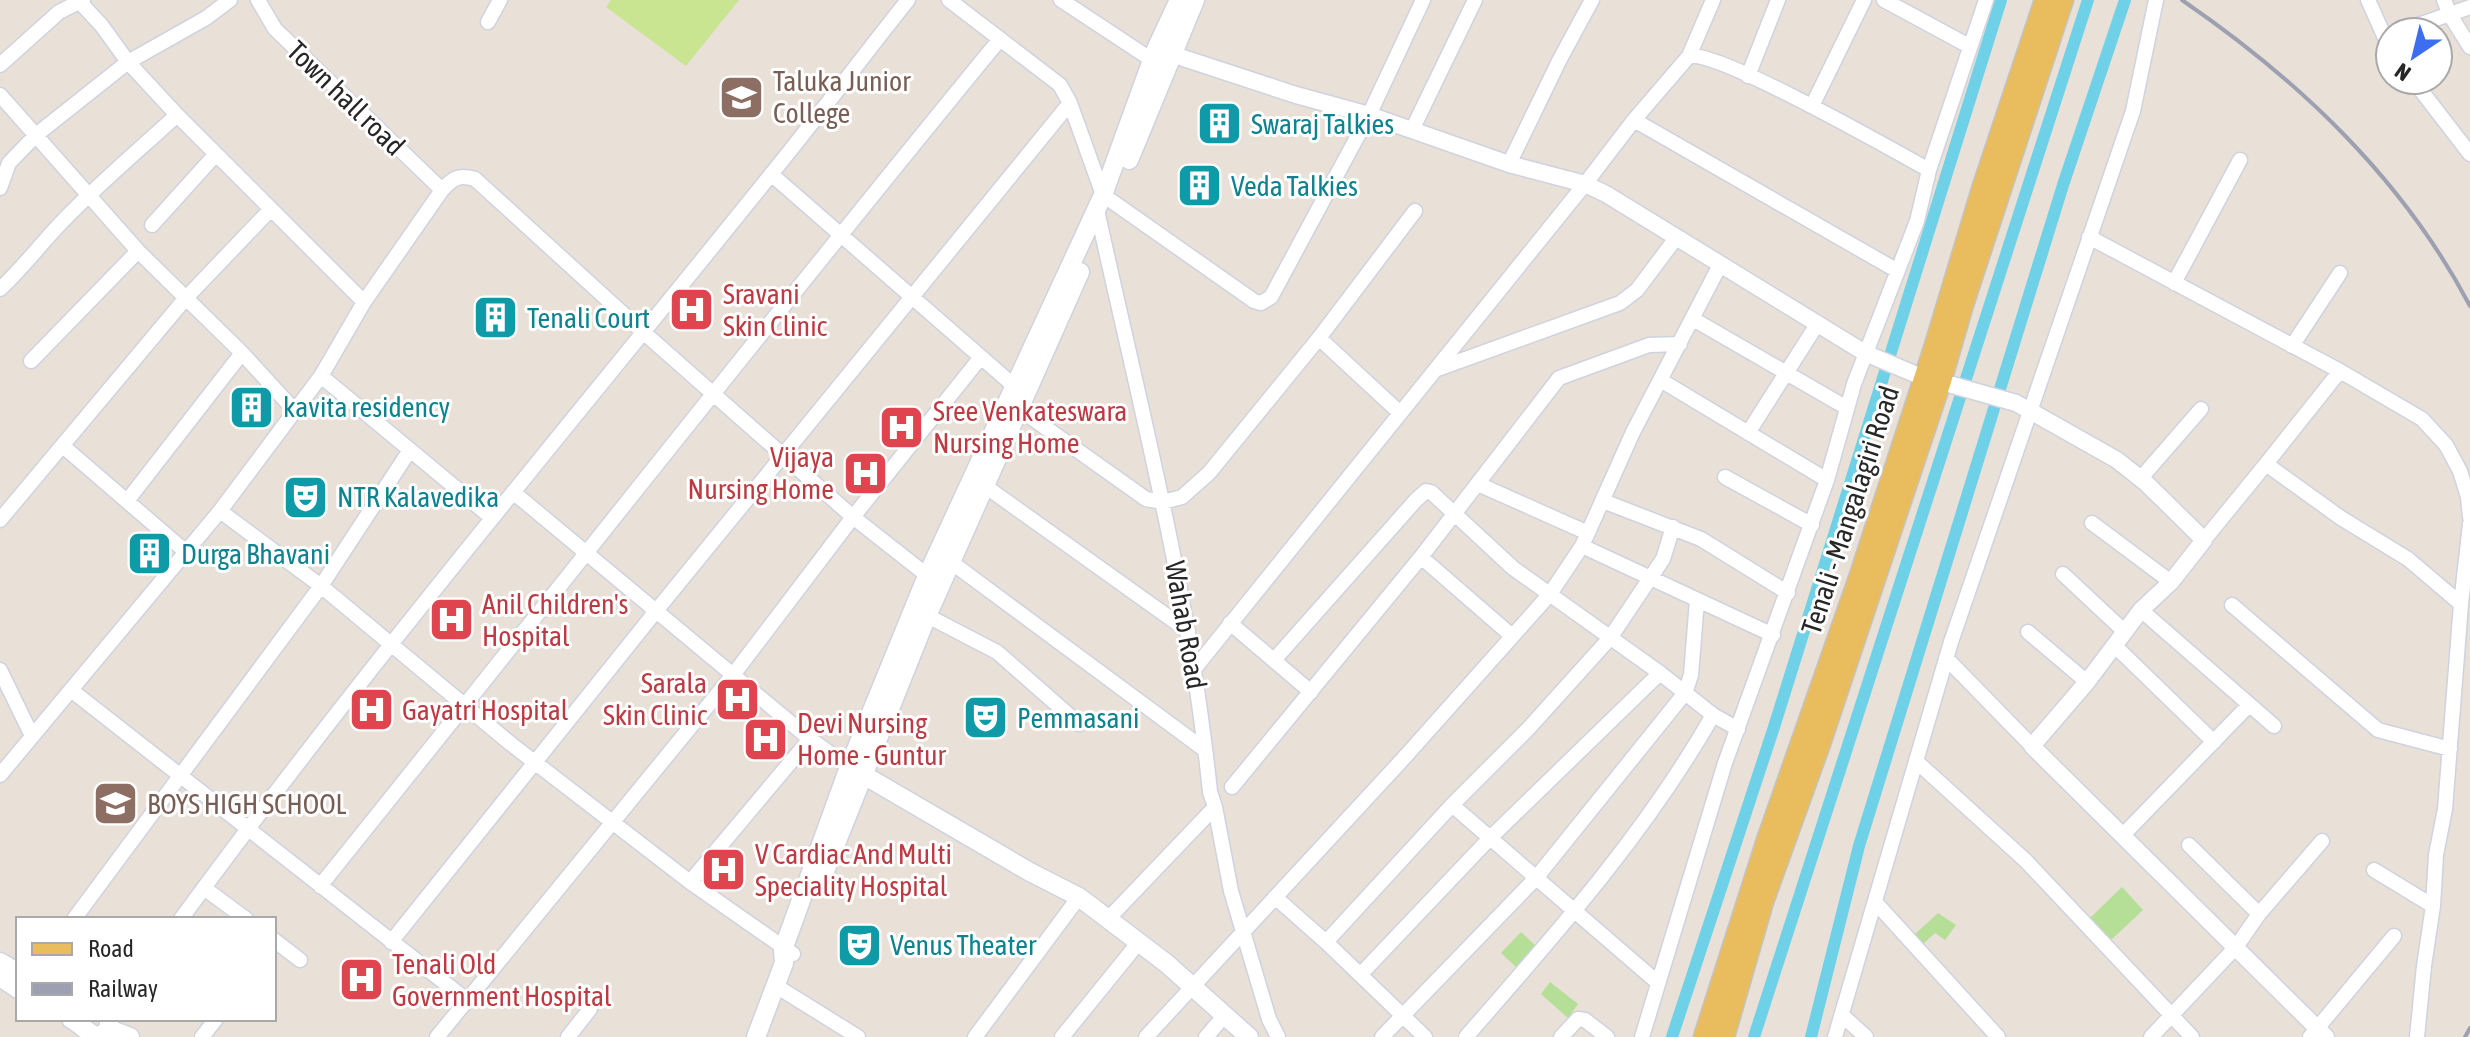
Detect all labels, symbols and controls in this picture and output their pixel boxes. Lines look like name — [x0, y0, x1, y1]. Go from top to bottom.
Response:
north arrow — [2374, 16, 2454, 96]
street label: Town hall road — [281, 34, 411, 162]
text: N — [2390, 58, 2415, 87]
place label: Taluka Junior College — [773, 65, 911, 129]
school or university icon: Taluka Junior College — [718, 73, 766, 121]
building icon: Swaraj Talkies — [1196, 100, 1244, 148]
place label: Swaraj Talkies — [1251, 108, 1394, 140]
building icon: Veda Talkies — [1176, 162, 1224, 210]
place label: Veda Talkies — [1231, 170, 1358, 202]
place label: Sravani Skin Clinic — [723, 278, 828, 342]
hospital icon: Sravani Skin Clinic — [668, 286, 716, 334]
building icon: Tenali Court — [472, 294, 520, 342]
place label: Tenali Court — [527, 302, 650, 334]
street label: Tenali - Mangalagiri Road — [1795, 382, 1905, 638]
building icon: kavita residency — [228, 383, 276, 431]
place label: kavita residency — [283, 391, 450, 423]
place label: Sree Venkateswara Nursing Home — [933, 395, 1127, 459]
hospital icon: Sree Venkateswara Nursing Home — [878, 403, 926, 451]
place label: Vijaya Nursing Home — [688, 441, 834, 505]
hospital icon: Vijaya Nursing Home — [841, 449, 889, 497]
theatre icon: NTR Kalavedika — [282, 473, 330, 521]
place label: NTR Kalavedika — [337, 481, 499, 513]
building icon: Durga Bhavani — [126, 530, 174, 578]
place label: Durga Bhavani — [181, 538, 330, 570]
street label: Wahab Road — [1159, 558, 1213, 692]
place label: Anil Children's Hospital — [482, 588, 629, 652]
hospital icon: Anil Children's Hospital — [427, 596, 475, 644]
place label: Sarala Skin Clinic — [603, 667, 708, 731]
hospital icon: Sarala Skin Clinic — [714, 675, 762, 723]
hospital icon: Gayatri Hospital — [347, 686, 395, 734]
place label: Gayatri Hospital — [402, 694, 569, 726]
theatre icon: Pemmasani — [962, 694, 1010, 742]
place label: Pemmasani — [1017, 702, 1139, 734]
place label: Devi Nursing Home - Guntur — [797, 707, 947, 771]
hospital icon: Devi Nursing Home - Guntur — [742, 715, 790, 763]
school or university icon: BOYS HIGH SCHOOL — [92, 780, 140, 828]
place label: BOYS HIGH SCHOOL — [147, 788, 347, 820]
place label: V Cardiac And Multi Speciality Hospital — [755, 838, 952, 902]
hospital icon: V Cardiac And Multi Speciality Hospital — [700, 846, 748, 894]
legend — [16, 917, 276, 1021]
theatre icon: Venus Theater — [835, 921, 883, 969]
place label: Venus Theater — [890, 929, 1037, 961]
text: Road — [88, 935, 134, 962]
place label: Tenali Old Government Hospital — [392, 948, 612, 1012]
hospital icon: Tenali Old Government Hospital — [337, 956, 385, 1004]
text: Railway — [88, 975, 158, 1002]

